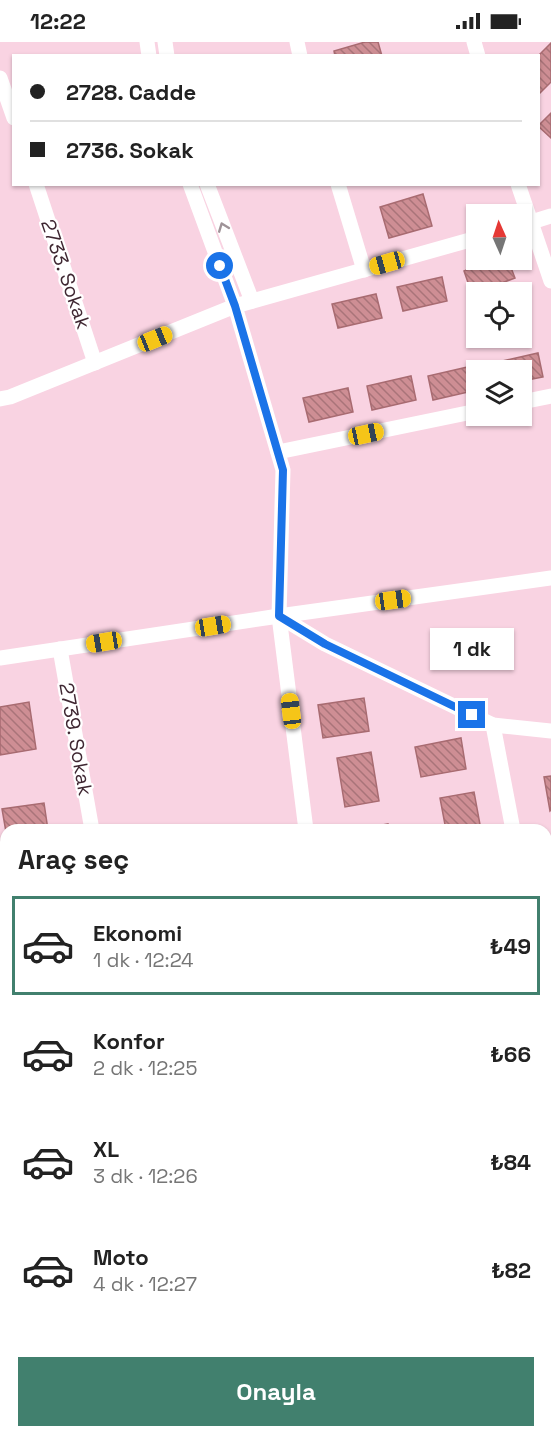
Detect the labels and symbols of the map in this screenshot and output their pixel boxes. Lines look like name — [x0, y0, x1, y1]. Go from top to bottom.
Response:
north arrow — [466, 204, 532, 270]
street label: 2733. Sokak — [35, 216, 97, 332]
one-way arrow — [218, 222, 230, 233]
car — [367, 249, 407, 277]
route start — [206, 252, 233, 279]
car — [135, 324, 175, 354]
car — [347, 421, 385, 447]
car — [374, 589, 412, 611]
car — [194, 614, 232, 638]
callout: 1 dk — [430, 628, 514, 670]
car — [85, 630, 123, 654]
street label: 2739. Sokak — [53, 680, 99, 798]
car — [280, 692, 302, 730]
route end — [458, 701, 485, 728]

